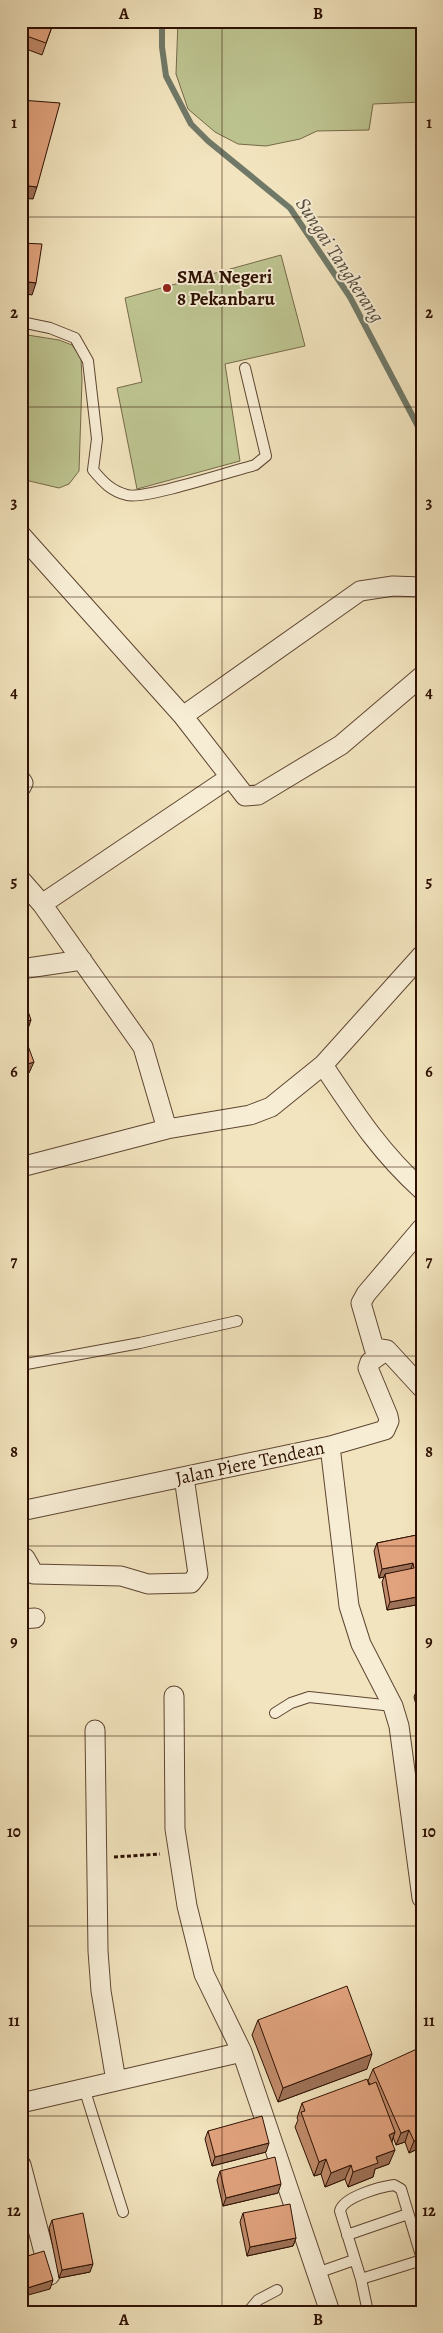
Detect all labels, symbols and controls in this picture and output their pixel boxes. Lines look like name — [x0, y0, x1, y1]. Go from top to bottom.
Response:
text: A — [118, 3, 130, 25]
text: B — [313, 3, 323, 25]
text: 1 — [11, 112, 17, 134]
text: 1 — [426, 112, 432, 134]
water label: Sungai Tangkerang — [289, 192, 391, 328]
place label: SMA Negeri 8 Pekanbaru — [177, 264, 276, 312]
marker: SMA Negeri 8 Pekanbaru — [161, 282, 173, 294]
text: 2 — [10, 302, 18, 324]
text: 2 — [425, 302, 433, 324]
text: 3 — [11, 492, 18, 514]
text: 3 — [426, 492, 433, 514]
text: 4 — [10, 682, 18, 704]
text: 4 — [425, 682, 433, 704]
text: 5 — [11, 871, 18, 893]
text: 5 — [426, 871, 433, 893]
text: 6 — [10, 1061, 18, 1083]
text: 6 — [425, 1061, 433, 1083]
text: 7 — [11, 1251, 18, 1273]
text: 7 — [426, 1251, 433, 1273]
street label: Jalan Piere Tendean — [173, 1435, 327, 1491]
text: 8 — [10, 1441, 18, 1463]
text: 8 — [425, 1441, 433, 1463]
text: 9 — [10, 1631, 18, 1653]
text: 9 — [425, 1631, 433, 1653]
text: 10 — [7, 1821, 21, 1843]
text: 10 — [422, 1821, 436, 1843]
text: 11 — [8, 2010, 20, 2032]
text: 11 — [423, 2010, 435, 2032]
text: 12 — [7, 2200, 21, 2222]
text: 12 — [422, 2200, 436, 2222]
text: A — [118, 2309, 130, 2331]
text: B — [313, 2309, 323, 2331]

